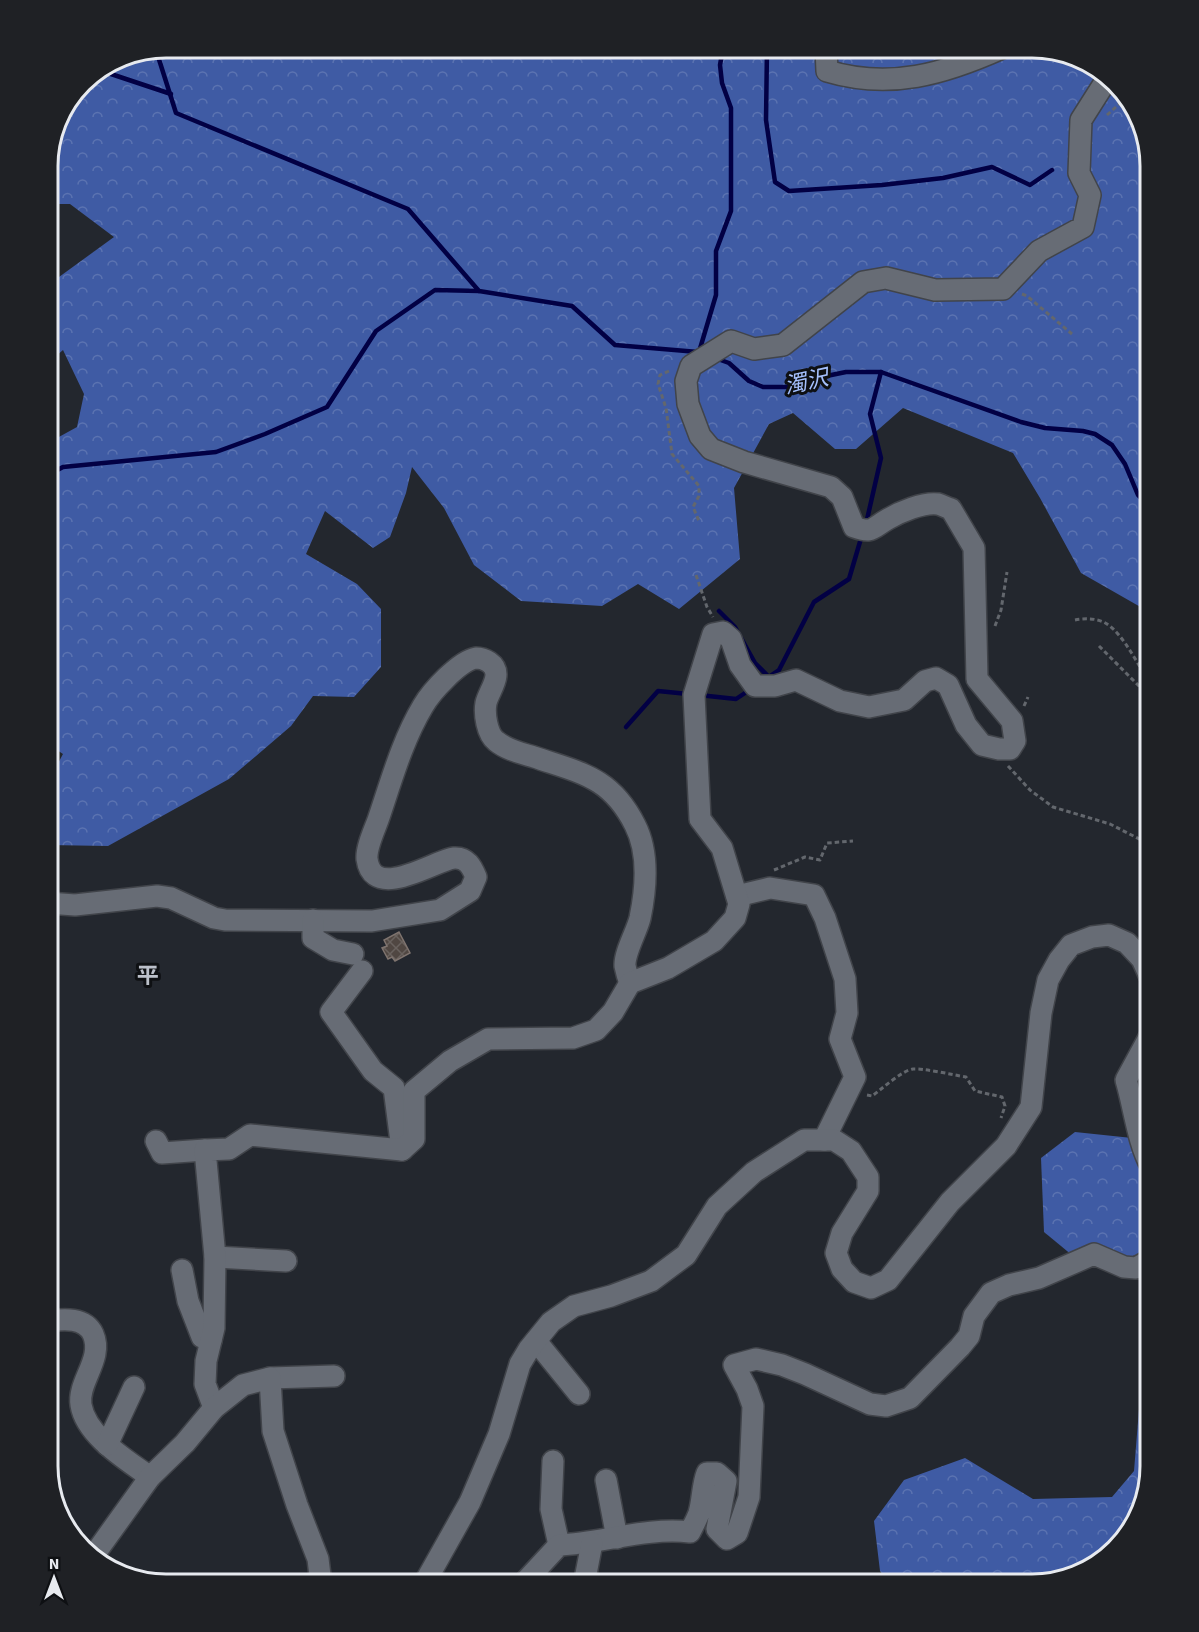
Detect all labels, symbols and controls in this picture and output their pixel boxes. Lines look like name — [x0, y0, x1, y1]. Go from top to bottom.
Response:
water label: 濁沢 — [781, 361, 834, 402]
district label: 平 — [137, 960, 159, 992]
north arrow — [24, 1548, 84, 1608]
text: N — [49, 1553, 59, 1575]

